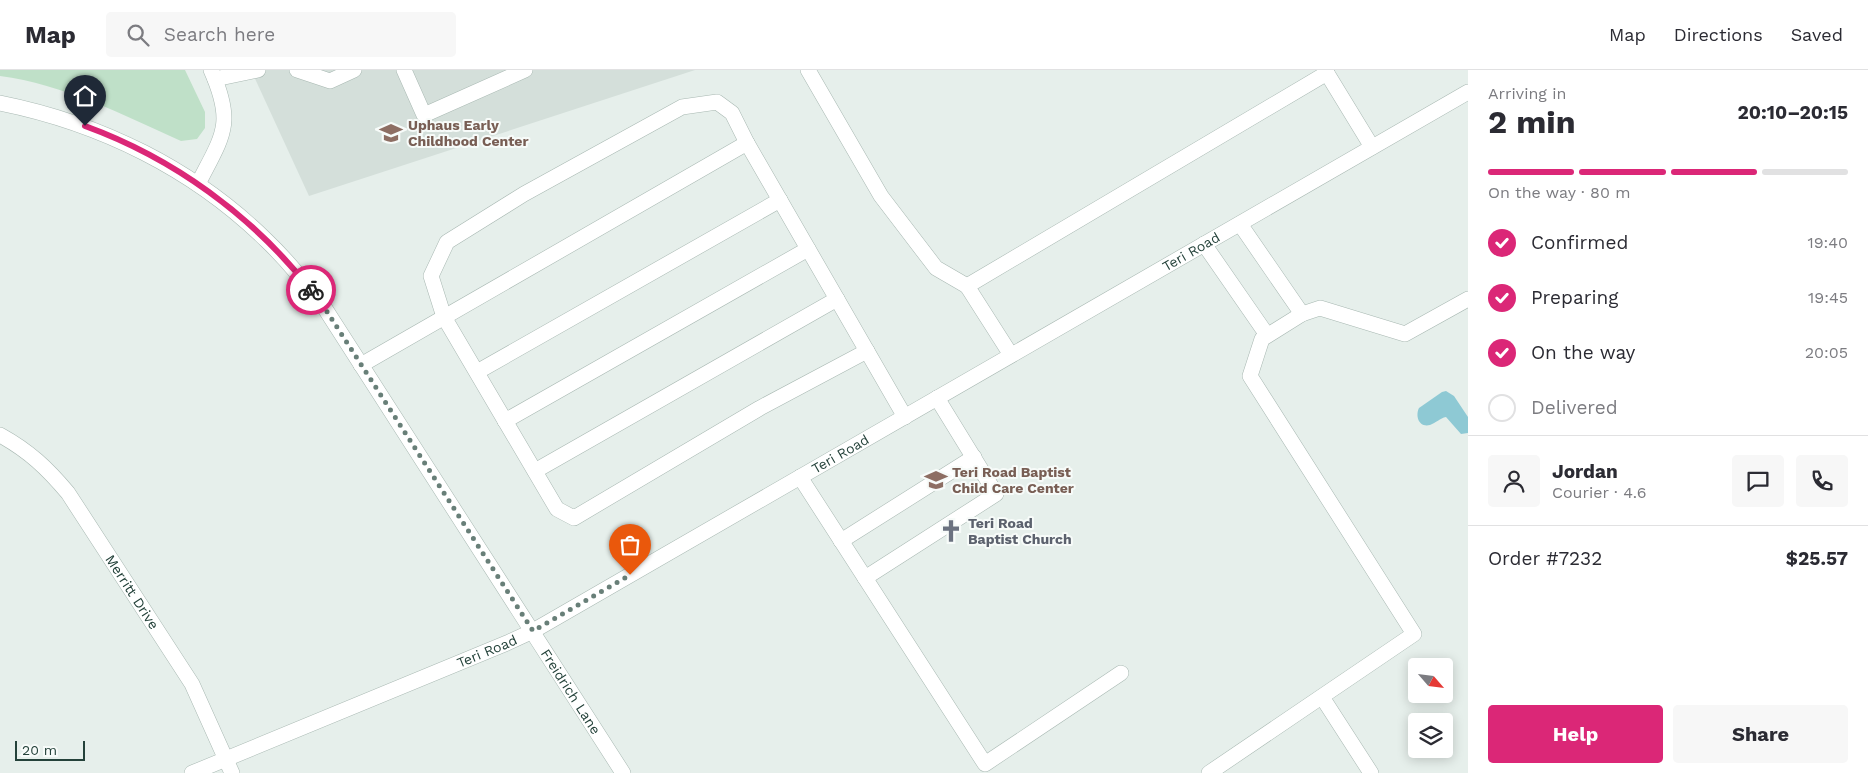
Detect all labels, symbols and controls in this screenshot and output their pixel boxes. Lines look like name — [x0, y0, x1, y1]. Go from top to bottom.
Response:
search box — [106, 12, 456, 57]
text: Map — [25, 21, 76, 49]
icon: search — [124, 21, 152, 49]
text: Search here — [164, 23, 275, 46]
text: Map — [1609, 24, 1646, 45]
text: Directions — [1674, 24, 1763, 45]
text: Saved — [1791, 24, 1843, 45]
pin — [64, 75, 106, 126]
icon: home — [71, 82, 99, 110]
text: Arriving in — [1488, 84, 1566, 103]
text: 20:10–20:15 — [1737, 101, 1848, 124]
text: 2 min — [1488, 103, 1576, 141]
place label: Uphaus Early Childhood Center — [408, 117, 528, 149]
school or university icon: Uphaus Early Childhood Center — [378, 120, 404, 146]
text: On the way · 80 m — [1488, 183, 1631, 202]
street label: Teri Road — [1160, 229, 1223, 274]
icon: check — [1488, 229, 1516, 257]
text: Confirmed — [1531, 231, 1628, 254]
text: 19:40 — [1807, 233, 1848, 252]
courier — [286, 265, 336, 315]
icon: bike — [297, 276, 325, 304]
icon: check — [1488, 284, 1516, 312]
text: Preparing — [1531, 286, 1618, 309]
text: 19:45 — [1808, 288, 1848, 307]
icon: check — [1488, 339, 1516, 367]
text: On the way — [1531, 341, 1635, 364]
text: 20:05 — [1805, 343, 1848, 362]
text: Delivered — [1531, 396, 1618, 419]
street label: Teri Road — [809, 431, 872, 477]
button: person — [1488, 455, 1540, 507]
button: chat — [1732, 455, 1784, 507]
button: phone — [1796, 455, 1848, 507]
text: Jordan — [1552, 460, 1618, 483]
place label: Teri Road Baptist Child Care Center — [952, 464, 1074, 496]
school or university icon: Teri Road Baptist Child Care Center — [923, 467, 949, 493]
text: Courier · 4.6 — [1552, 483, 1647, 502]
place label: Teri Road Baptist Church — [968, 515, 1072, 547]
church icon: Teri Road Baptist Church — [938, 518, 964, 544]
pin — [609, 524, 651, 575]
icon: bag — [616, 531, 644, 559]
text: Order #7232 — [1488, 547, 1602, 570]
text: $25.57 — [1786, 547, 1848, 570]
street label: Merritt Drive — [102, 552, 162, 632]
street label: Teri Road — [455, 632, 519, 671]
street label: Freidrich Lane — [538, 646, 604, 737]
north arrow — [1408, 658, 1452, 702]
map controls — [1408, 658, 1453, 758]
button: Help — [1488, 705, 1663, 763]
button: Share — [1673, 705, 1848, 763]
button: layers — [1408, 713, 1453, 758]
scale bar — [15, 738, 85, 761]
text: 20 m — [22, 742, 57, 758]

